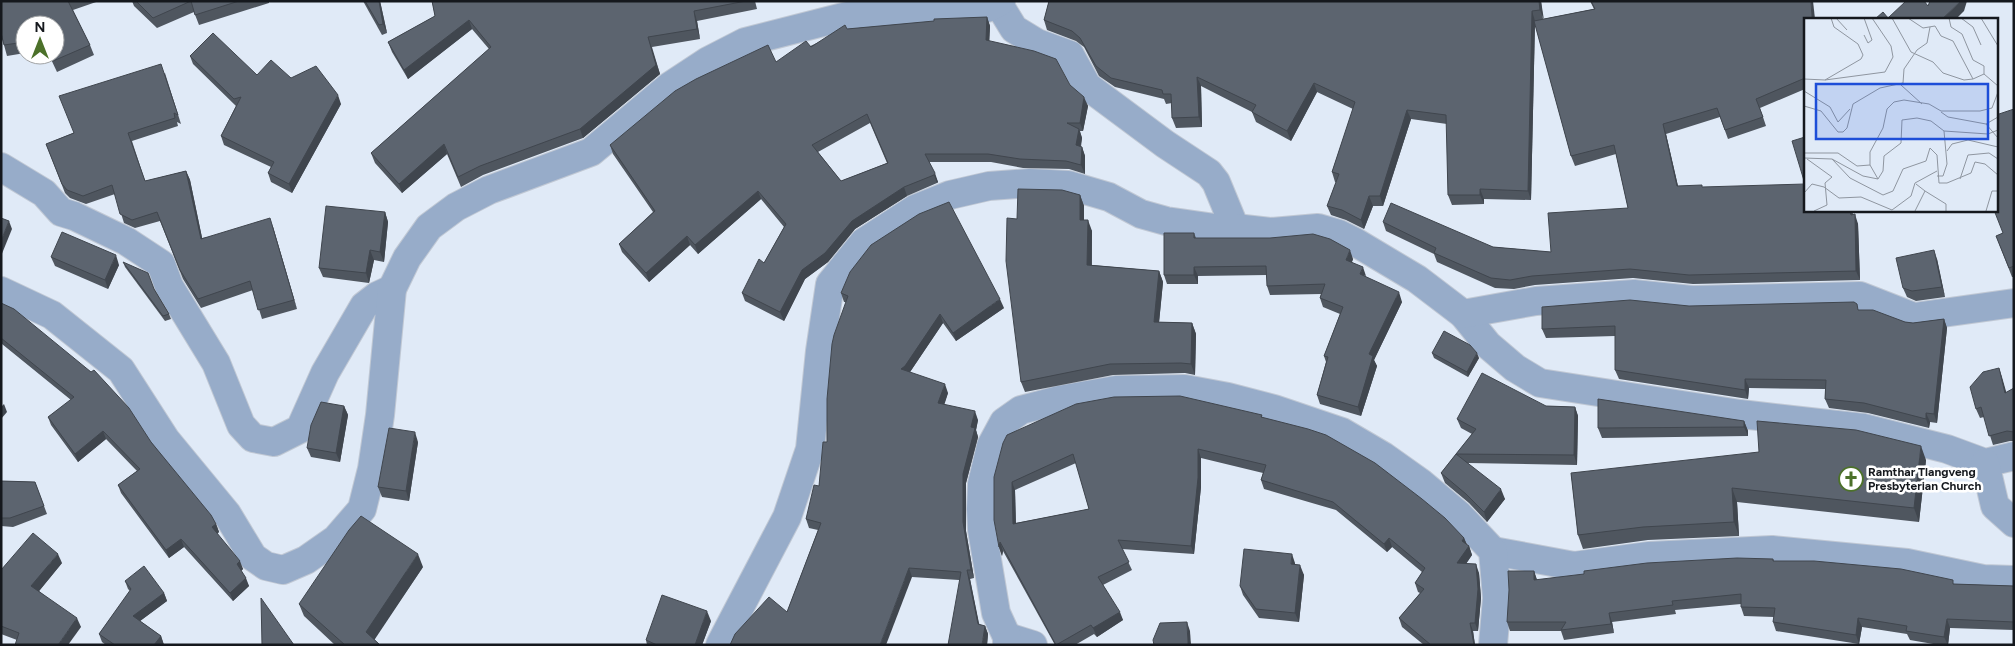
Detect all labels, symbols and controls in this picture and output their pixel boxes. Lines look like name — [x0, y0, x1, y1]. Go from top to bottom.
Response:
north arrow — [15, 15, 65, 65]
inset map — [1804, 18, 1998, 211]
text: N — [35, 19, 45, 36]
place label: Ramthar Tlangveng Presbyterian Church — [1868, 465, 1981, 493]
church icon: Ramthar Tlangveng Presbyterian Church — [1838, 466, 1864, 492]

